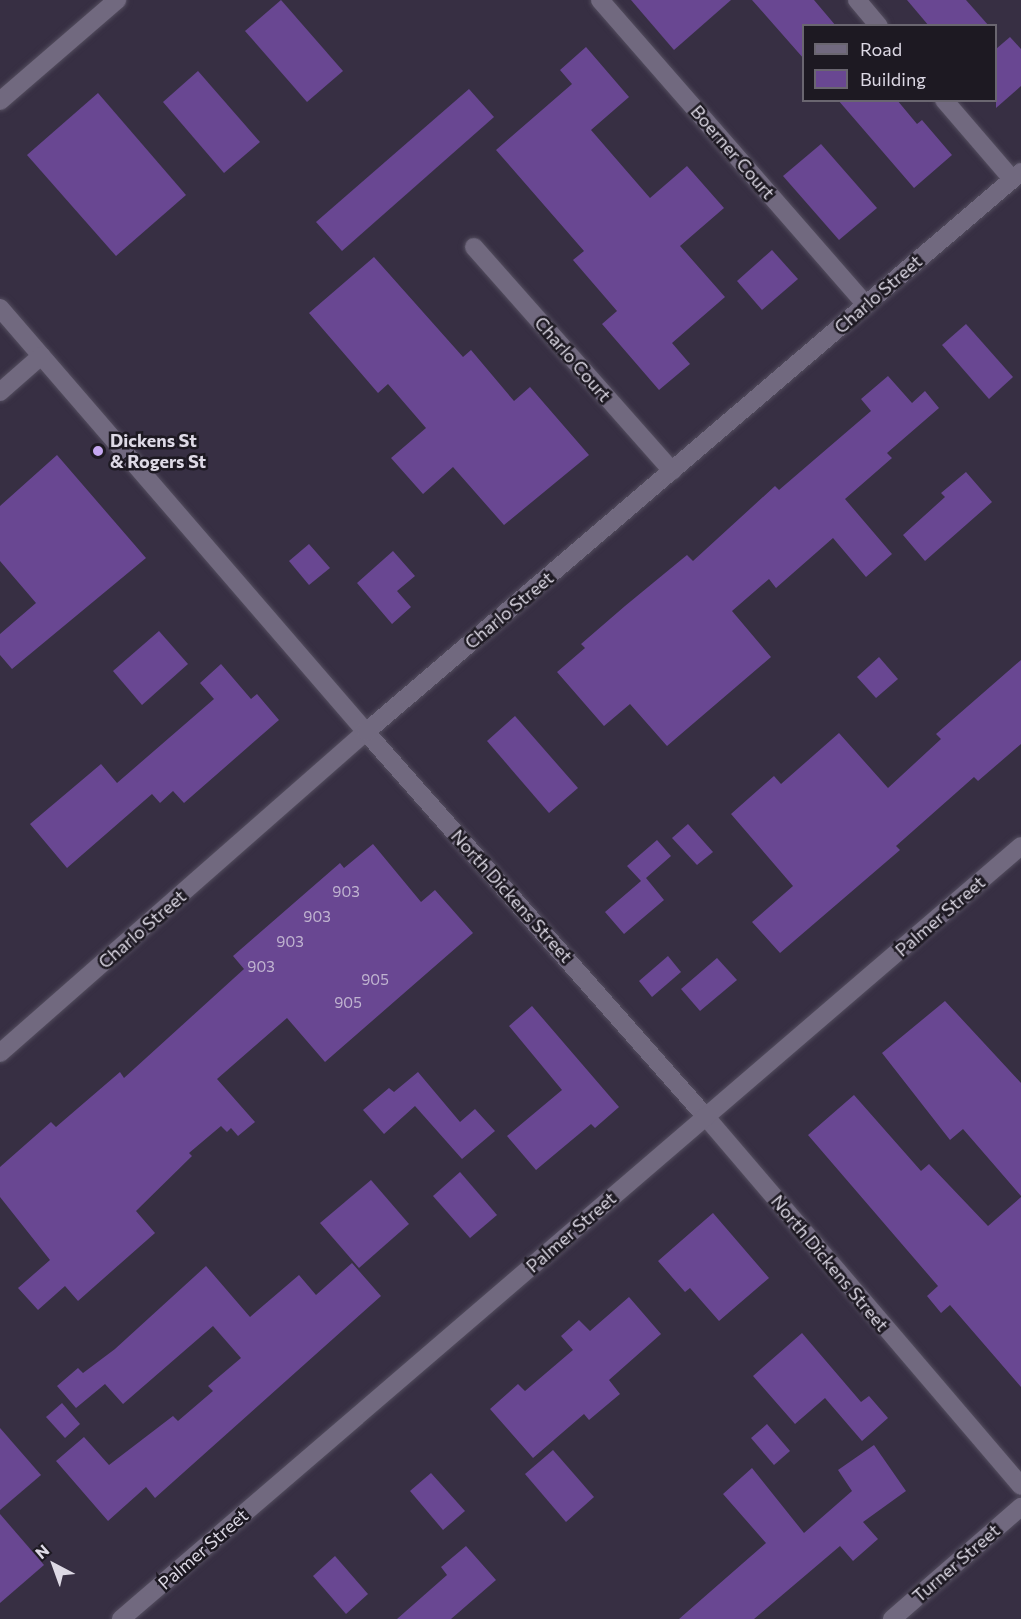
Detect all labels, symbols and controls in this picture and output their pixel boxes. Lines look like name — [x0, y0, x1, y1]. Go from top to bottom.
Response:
legend — [802, 24, 997, 102]
text: Road — [860, 38, 902, 60]
text: Building — [860, 68, 926, 90]
street label: Boerner Court — [686, 101, 780, 203]
street label: Charlo Street — [830, 250, 926, 338]
street label: Charlo Court — [530, 312, 616, 406]
place label: Dickens St & Rogers St — [110, 430, 206, 472]
marker: Dickens St & Rogers St — [91, 444, 105, 458]
street label: Charlo Street — [460, 567, 558, 653]
street label: North Dickens Street — [447, 825, 577, 967]
street label: Palmer Street — [891, 871, 989, 961]
house number: 903 — [332, 883, 360, 901]
street label: Charlo Street — [94, 885, 190, 973]
house number: 903 — [303, 908, 331, 926]
house number: 903 — [276, 933, 304, 951]
house number: 903 — [247, 958, 275, 976]
house number: 905 — [361, 971, 389, 989]
house number: 905 — [334, 994, 362, 1012]
street label: Palmer Street — [522, 1187, 620, 1277]
street label: North Dickens Street — [767, 1191, 893, 1335]
street label: Palmer Street — [154, 1504, 252, 1594]
street label: Turner Street — [908, 1519, 1004, 1607]
north arrow — [24, 1535, 84, 1595]
text: N — [31, 1540, 53, 1562]

